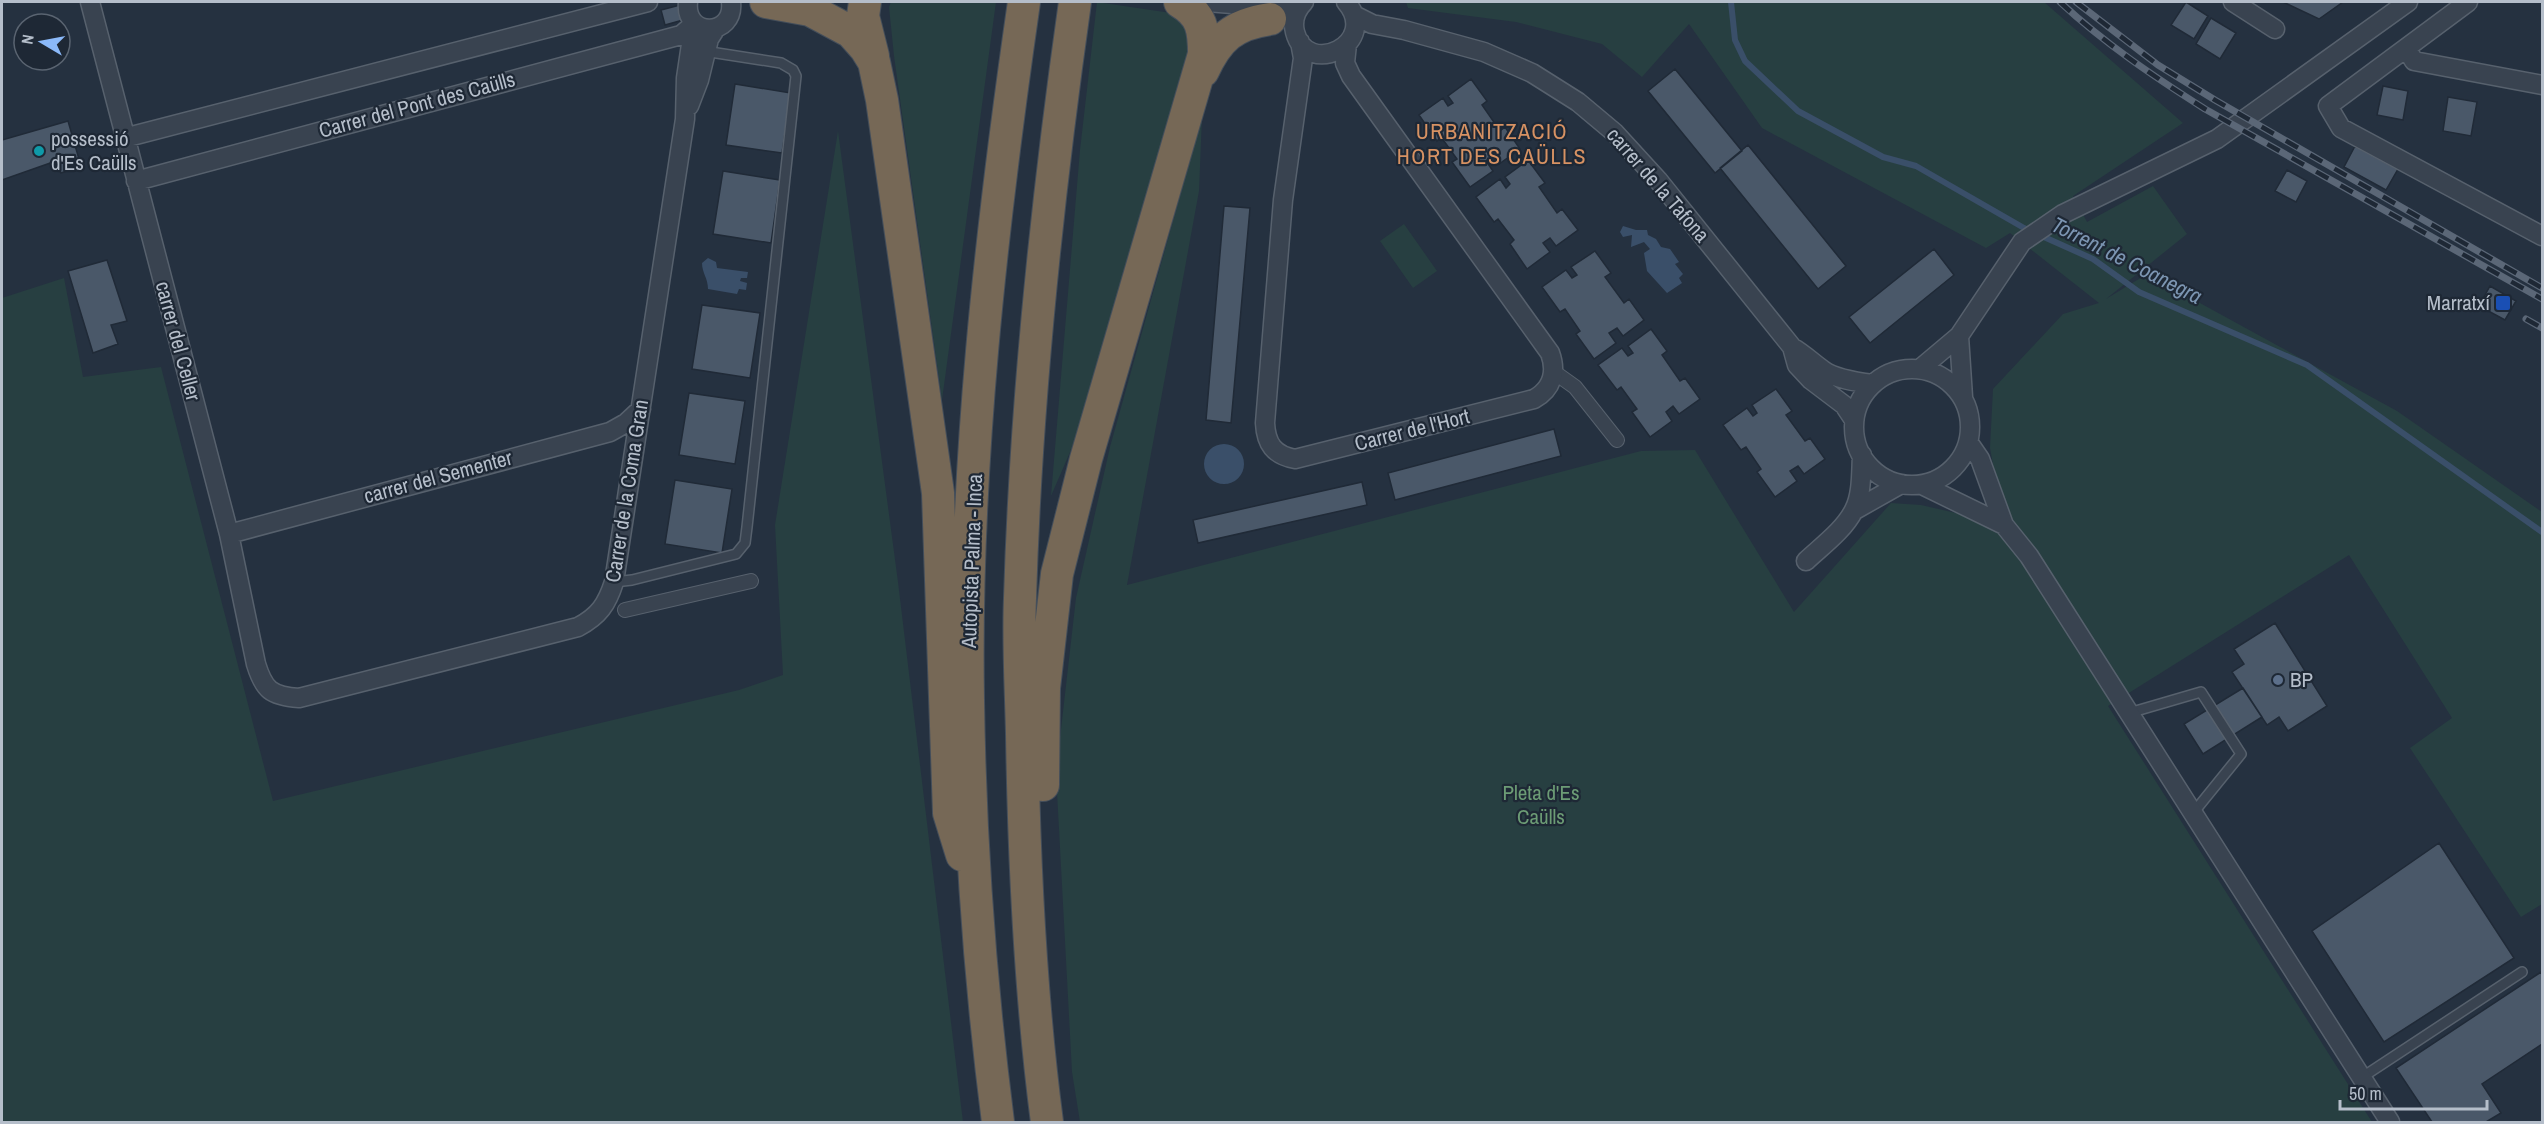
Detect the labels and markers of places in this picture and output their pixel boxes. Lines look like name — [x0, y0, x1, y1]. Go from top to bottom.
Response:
place label: possessió d'Es Caülls — [51, 124, 137, 177]
marker: possessió d'Es Caülls — [32, 144, 46, 158]
place label: Marratxí — [2427, 288, 2490, 317]
marker: Marratxí — [2494, 294, 2512, 312]
place label: BP — [2290, 665, 2313, 694]
marker: BP — [2271, 673, 2285, 687]

